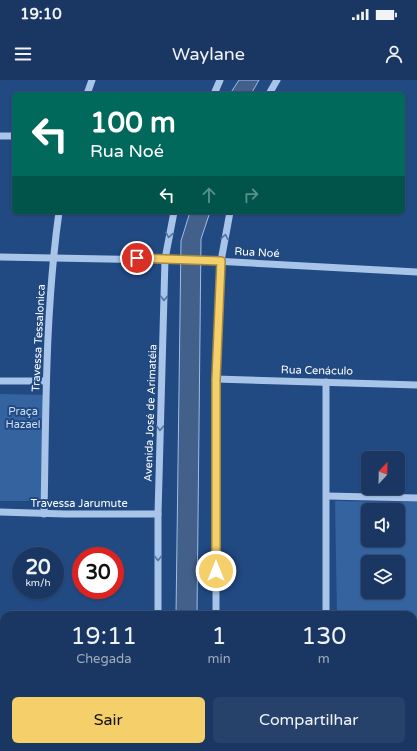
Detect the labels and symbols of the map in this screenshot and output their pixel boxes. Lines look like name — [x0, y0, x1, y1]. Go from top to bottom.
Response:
one-way arrow — [165, 232, 174, 238]
one-way arrow — [221, 233, 229, 240]
pin — [120, 241, 154, 275]
street label: Rua Noé — [234, 245, 280, 260]
street label: Travessa Tessalonica — [29, 284, 48, 392]
one-way arrow — [160, 295, 168, 301]
street label: Avenida José de Arimatéia — [142, 344, 159, 482]
street label: Rua Cenáculo — [281, 363, 353, 378]
park label: Praça Hazael — [5, 405, 41, 431]
one-way arrow — [156, 425, 164, 431]
north arrow — [361, 451, 405, 495]
street label: Travessa Jarumute — [30, 497, 128, 510]
speed limit sign: 30 — [72, 547, 124, 599]
position arrow — [195, 550, 237, 592]
one-way arrow — [154, 555, 162, 561]

